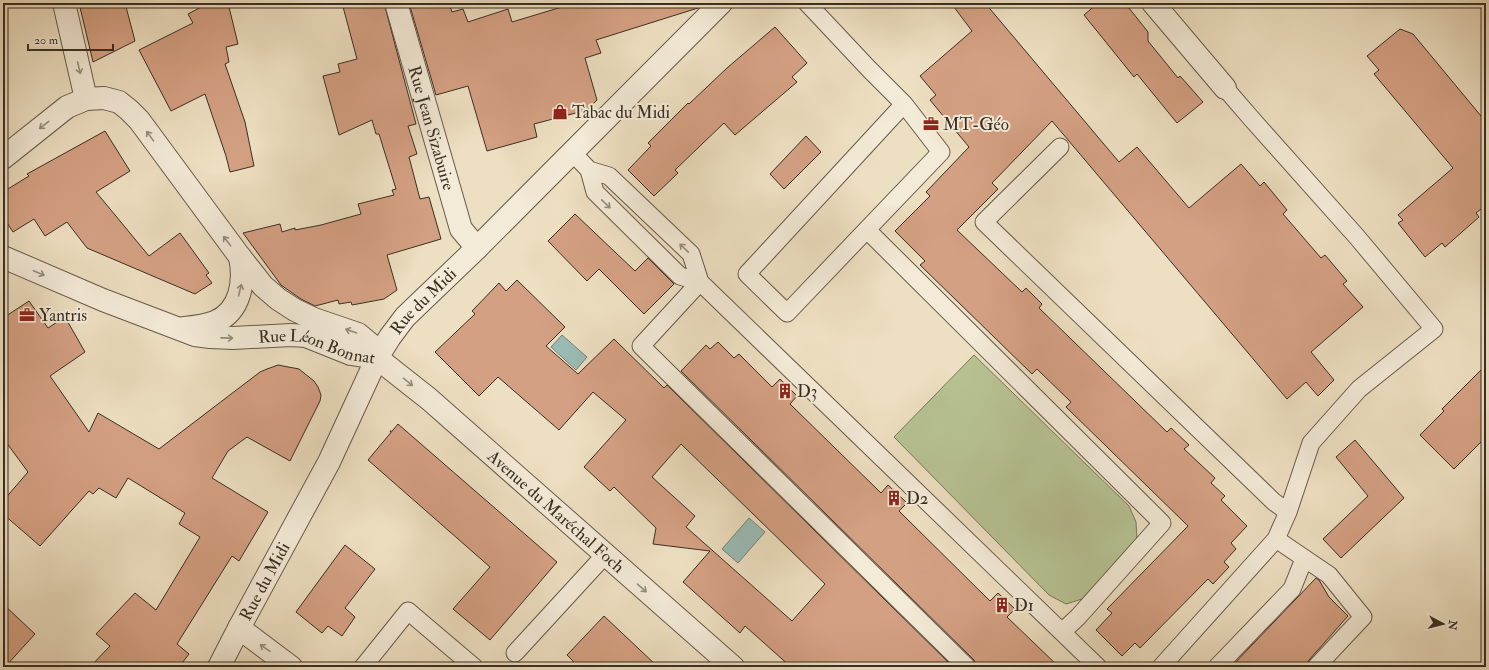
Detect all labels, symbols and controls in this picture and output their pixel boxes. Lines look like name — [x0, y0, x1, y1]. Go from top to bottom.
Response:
scale bar — [28, 26, 113, 52]
text: 20 m — [34, 33, 59, 48]
one-way arrow — [75, 62, 83, 75]
street label: Rue Jean Sizabuire — [404, 63, 460, 193]
place label: Tabac du Midi — [572, 102, 670, 123]
shop icon: Tabac du Midi — [551, 103, 569, 121]
place label: MT-Géo — [943, 114, 1009, 135]
office icon: MT-Géo — [922, 115, 940, 133]
one-way arrow — [38, 121, 49, 130]
one-way arrow — [146, 130, 154, 141]
one-way arrow — [601, 199, 611, 208]
one-way arrow — [223, 235, 231, 246]
one-way arrow — [679, 243, 689, 252]
street label: Rue du Midi — [385, 263, 461, 338]
one-way arrow — [32, 269, 44, 277]
one-way arrow — [237, 284, 244, 297]
place label: Yantris — [39, 305, 87, 326]
office icon: Yantris — [18, 306, 36, 324]
street label: Rue Léon Bonnat — [258, 324, 377, 368]
one-way arrow — [345, 327, 357, 335]
one-way arrow — [220, 334, 233, 342]
one-way arrow — [402, 378, 413, 387]
place label: D3 — [797, 381, 817, 402]
building icon: D3 — [776, 382, 794, 400]
street label: Avenue du Maréchal Foch — [483, 445, 629, 577]
place label: D2 — [906, 488, 929, 509]
building icon: D2 — [885, 489, 903, 507]
street label: Rue du Midi — [235, 538, 294, 624]
one-way arrow — [637, 583, 648, 592]
place label: D1 — [1014, 595, 1034, 616]
building icon: D1 — [993, 596, 1011, 614]
north arrow — [1423, 604, 1463, 644]
text: N — [1445, 618, 1460, 632]
one-way arrow — [259, 643, 270, 652]

